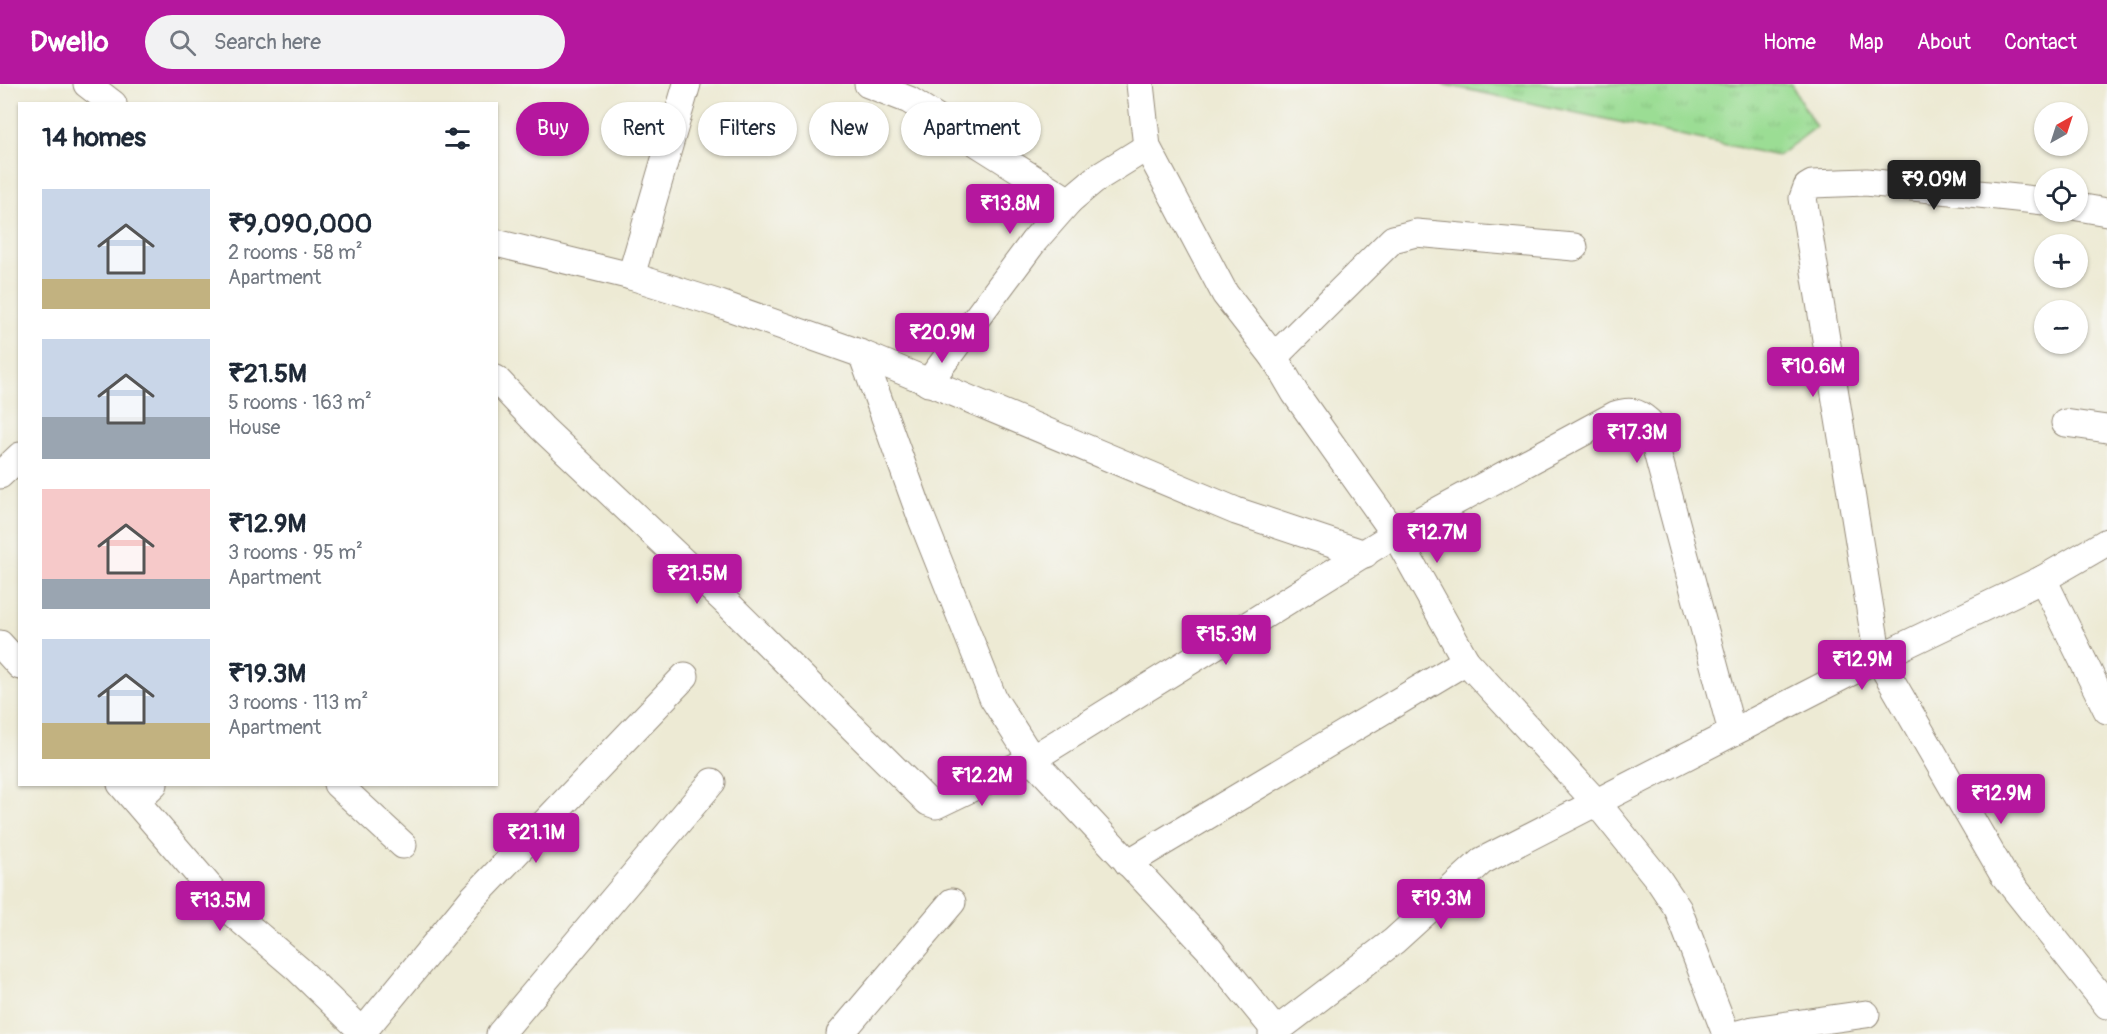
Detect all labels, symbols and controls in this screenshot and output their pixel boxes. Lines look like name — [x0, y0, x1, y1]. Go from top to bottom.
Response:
search box — [145, 15, 565, 69]
text: Dwello — [30, 25, 109, 60]
icon: search — [166, 26, 199, 59]
text: Search here — [214, 28, 321, 56]
text: Home — [1763, 29, 1816, 56]
text: Map — [1849, 29, 1884, 56]
text: About — [1917, 29, 1971, 56]
text: Contact — [2004, 29, 2077, 56]
chip: Buy — [516, 102, 589, 156]
chip: Rent — [601, 102, 686, 156]
chip: Filters — [698, 102, 797, 156]
chip: New — [809, 102, 889, 156]
chip: Apartment — [901, 102, 1041, 156]
north arrow — [2034, 102, 2088, 156]
map controls — [2034, 102, 2088, 354]
text: 14 homes — [42, 122, 146, 154]
icon: filters — [441, 122, 474, 155]
pin: ₹9.09M — [1885, 160, 1983, 211]
text: ₹9.09M — [1901, 167, 1967, 192]
button: locate — [2034, 168, 2088, 222]
pin: ₹13.8M — [961, 184, 1059, 235]
text: ₹13.8M — [980, 191, 1040, 216]
text: ₹9,090,000 — [228, 208, 372, 240]
icon: home — [90, 213, 162, 285]
button: + — [2034, 234, 2088, 288]
text: 2 rooms · 58 m² — [228, 240, 363, 265]
text: Apartment — [228, 265, 321, 290]
button: − — [2034, 300, 2088, 354]
pin: ₹20.9M — [893, 313, 991, 364]
text: ₹20.9M — [909, 320, 975, 345]
pin: ₹10.6M — [1764, 347, 1862, 398]
text: ₹10.6M — [1781, 354, 1845, 379]
text: ₹21.5M — [228, 358, 307, 390]
icon: home — [90, 363, 162, 435]
text: 5 rooms · 163 m² — [228, 390, 372, 415]
pin: ₹17.3M — [1588, 413, 1686, 464]
text: House — [228, 415, 280, 440]
text: ₹17.3M — [1607, 420, 1667, 445]
text: ₹12.9M — [228, 508, 306, 540]
icon: home — [90, 513, 162, 585]
pin: ₹12.7M — [1388, 513, 1486, 564]
text: ₹12.7M — [1407, 520, 1467, 545]
text: 3 rooms · 95 m² — [228, 540, 363, 565]
pin: ₹21.5M — [648, 554, 746, 605]
text: ₹21.5M — [667, 561, 727, 586]
text: Apartment — [228, 565, 321, 590]
pin: ₹15.3M — [1177, 615, 1275, 666]
text: ₹15.3M — [1196, 622, 1256, 647]
pin: ₹12.9M — [1813, 640, 1911, 691]
text: ₹12.9M — [1832, 647, 1892, 672]
text: ₹19.3M — [228, 658, 306, 690]
icon: home — [90, 663, 162, 735]
text: 3 rooms · 113 m² — [228, 690, 368, 715]
text: Apartment — [228, 715, 321, 740]
pin: ₹12.2M — [933, 756, 1031, 807]
text: ₹12.2M — [952, 763, 1012, 788]
pin: ₹12.9M — [1952, 774, 2050, 825]
text: ₹12.9M — [1971, 781, 2031, 806]
pin: ₹21.1M — [487, 813, 585, 864]
text: ₹21.1M — [507, 820, 565, 845]
pin: ₹19.3M — [1392, 879, 1490, 930]
pin: ₹13.5M — [171, 881, 269, 932]
text: ₹19.3M — [1411, 886, 1471, 911]
text: ₹13.5M — [190, 888, 250, 913]

